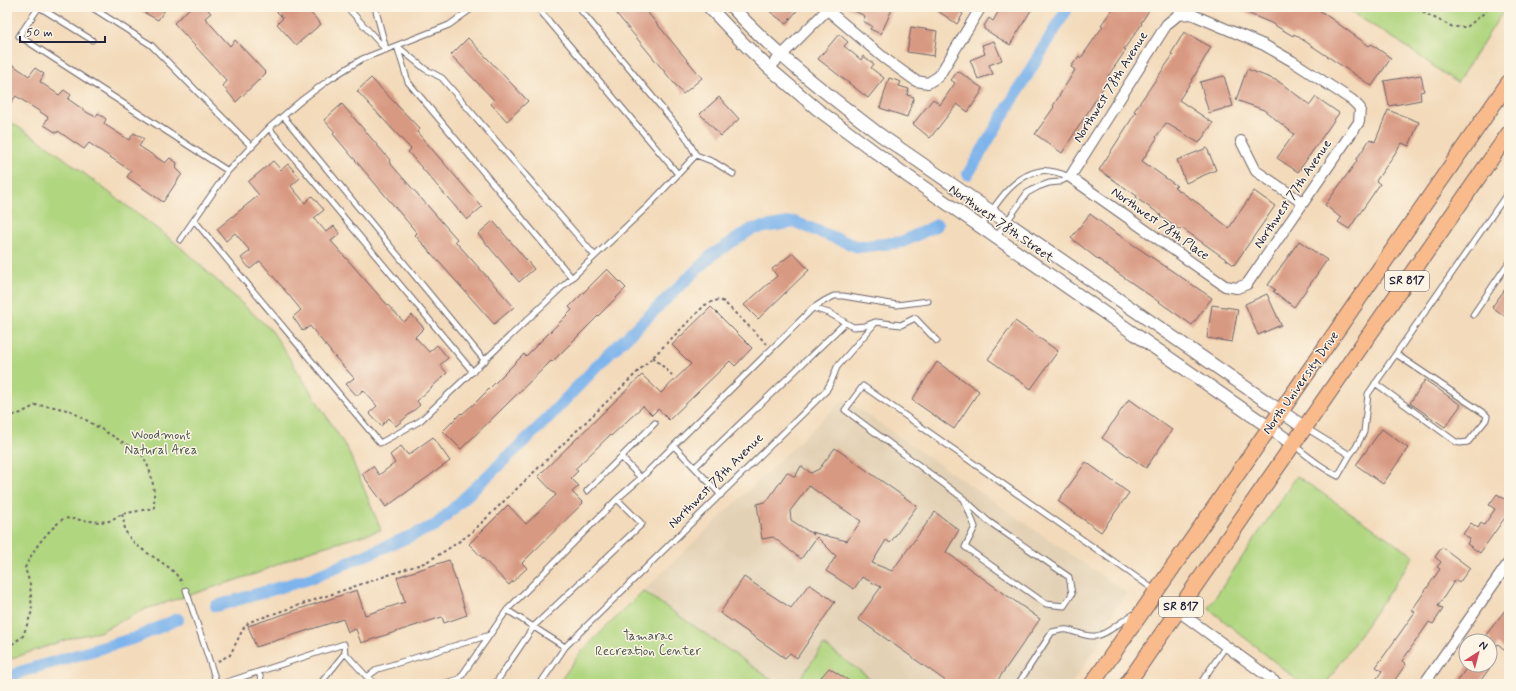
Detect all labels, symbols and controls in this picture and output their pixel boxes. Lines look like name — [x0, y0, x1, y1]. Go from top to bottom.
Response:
scale bar — [20, 18, 105, 44]
text: 50 m — [26, 25, 53, 41]
street label: Northwest 78th Avenue — [1070, 28, 1152, 146]
street label: Northwest 77th Avenue — [1250, 136, 1336, 252]
street label: Northwest 78th Street — [945, 181, 1057, 267]
street label: Northwest 78th Place — [1108, 184, 1213, 264]
road number: SR 817 — [1385, 271, 1429, 291]
street label: North University Drive — [1259, 328, 1343, 438]
park label: Woodmont Natural Area — [125, 427, 198, 459]
street label: Northwest 78th Avenue — [665, 430, 767, 532]
road number: SR 817 — [1159, 597, 1203, 617]
park label: Tamarac Recreation Center — [595, 628, 701, 660]
north arrow — [1458, 633, 1498, 673]
text: N — [1476, 638, 1490, 654]

